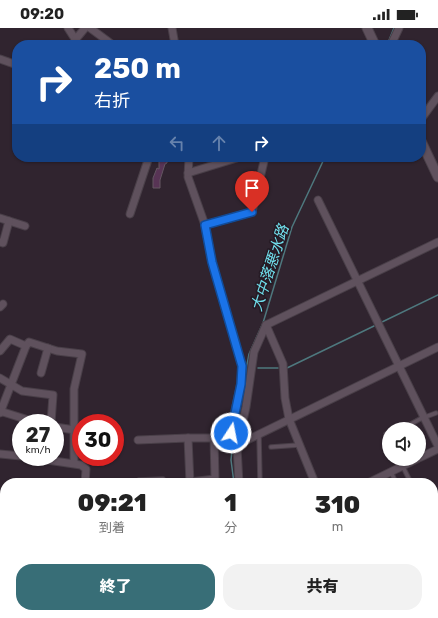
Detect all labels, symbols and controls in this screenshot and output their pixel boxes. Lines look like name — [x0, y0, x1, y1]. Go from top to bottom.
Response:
text: 09:20 — [20, 5, 64, 23]
text: 250 m — [94, 52, 181, 85]
icon: right — [28, 56, 80, 108]
text: 右折 — [94, 90, 130, 112]
icon: left — [166, 132, 188, 154]
icon: ahead — [208, 132, 230, 154]
icon: right — [250, 132, 272, 154]
pin — [235, 171, 269, 212]
icon: arrive — [241, 177, 263, 199]
water label: 大中落悪水路 — [248, 221, 293, 314]
position arrow — [210, 412, 252, 454]
speed limit sign: 30 — [72, 414, 124, 466]
map controls — [382, 422, 426, 466]
button: sound — [382, 422, 426, 466]
text: 27 — [26, 423, 50, 447]
text: km/h — [26, 444, 50, 456]
text: 09:21 — [78, 489, 147, 517]
text: 1 — [224, 489, 237, 517]
text: 310 — [315, 491, 360, 519]
text: m — [332, 519, 343, 534]
text: 到着 — [99, 520, 125, 535]
text: 分 — [224, 520, 237, 535]
button: 終了 — [16, 564, 215, 610]
button: 共有 — [223, 564, 422, 610]

